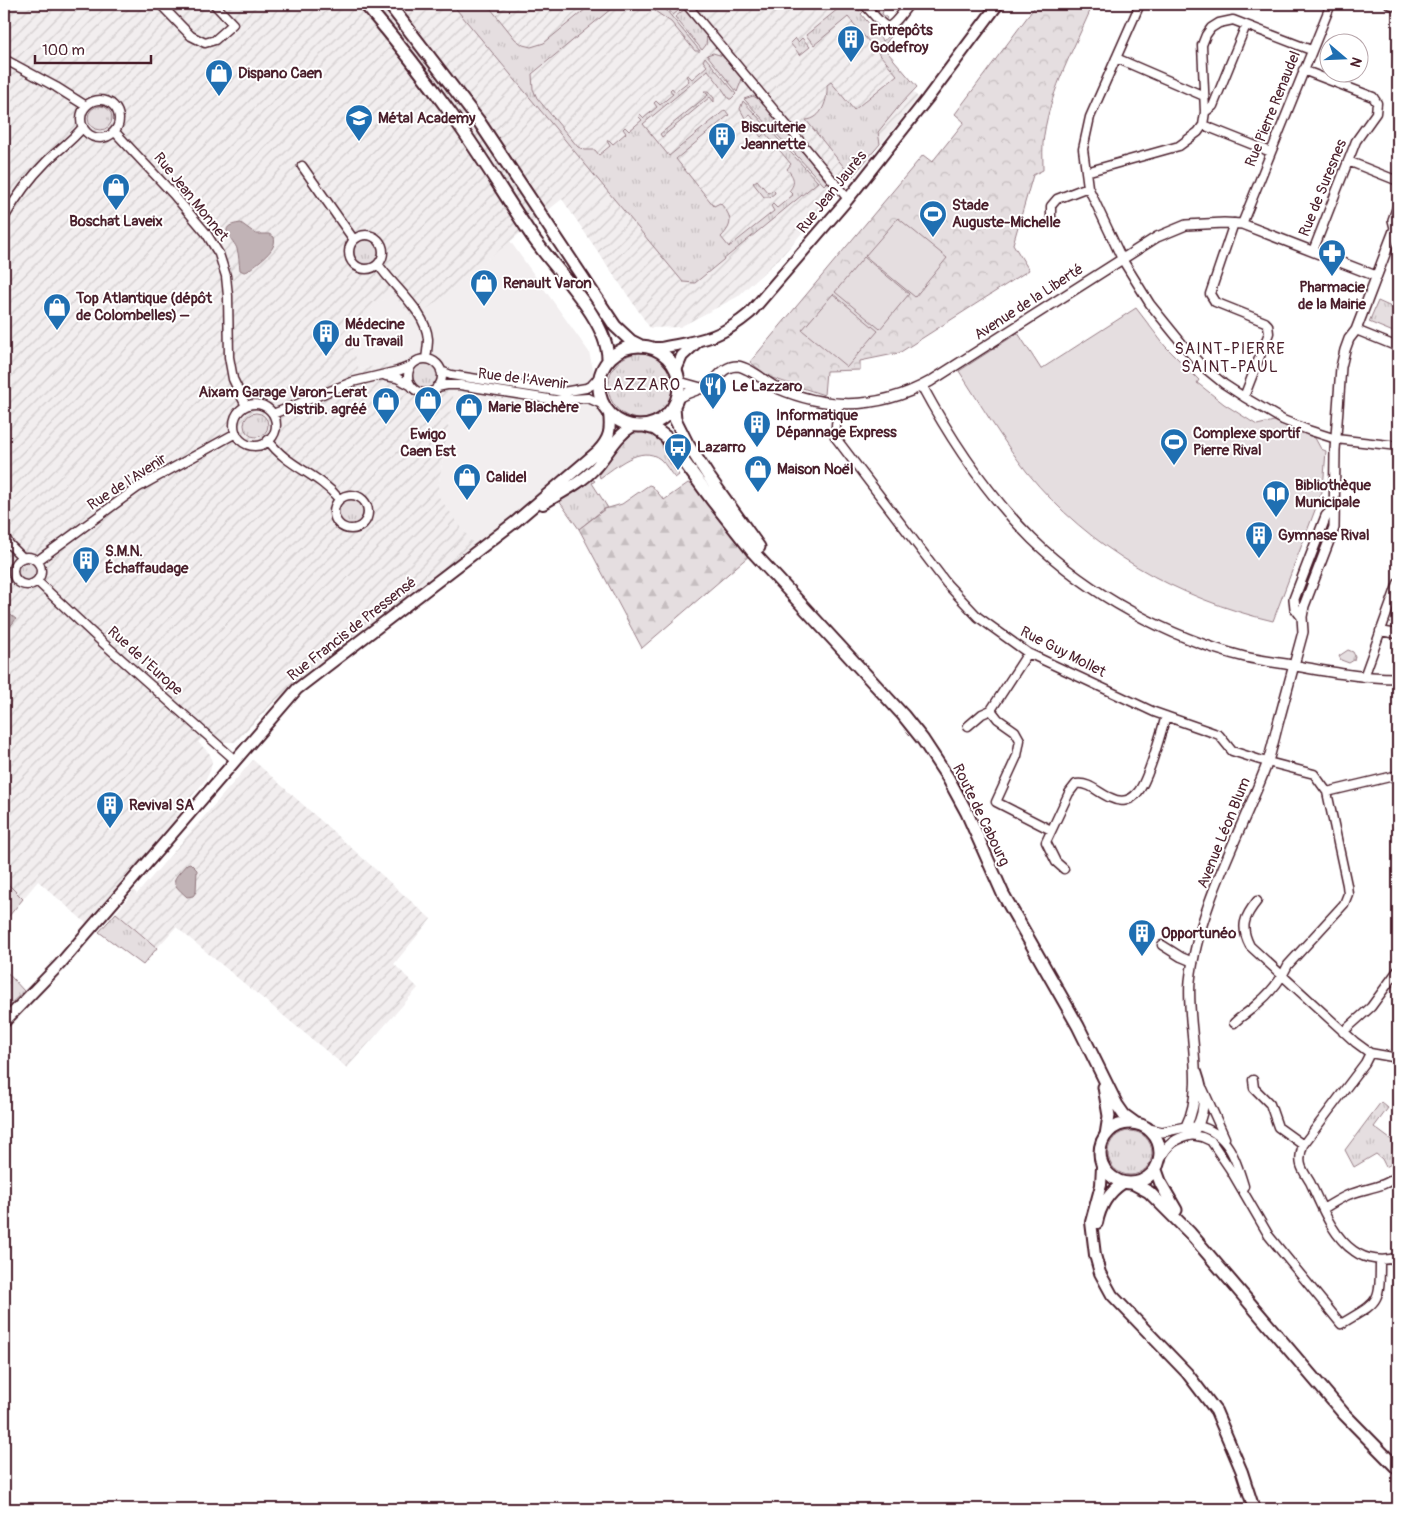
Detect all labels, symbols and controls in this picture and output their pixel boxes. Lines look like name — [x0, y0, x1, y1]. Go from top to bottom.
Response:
place label: Entrepôts Godefroy — [870, 21, 933, 57]
building icon: Entrepôts Godefroy — [836, 24, 866, 63]
scale bar — [35, 32, 151, 64]
north arrow — [1320, 32, 1370, 82]
text: 100 m — [42, 41, 85, 60]
street label: Rue Pierre Renaudel — [1241, 48, 1305, 170]
text: N — [1346, 55, 1365, 69]
shop icon: Dispano Caen — [204, 58, 234, 97]
place label: Dispano Caen — [238, 64, 323, 83]
school or university icon: Métal Academy — [344, 103, 374, 142]
place label: Métal Academy — [378, 109, 476, 128]
place label: Biscuiterie Jeannette — [741, 118, 807, 154]
building icon: Biscuiterie Jeannette — [707, 121, 737, 160]
street label: Rue de Suresnes — [1295, 136, 1351, 239]
street label: Rue Jean Jaurès — [793, 146, 871, 237]
street label: Rue Jean Monnet — [149, 149, 233, 246]
shop icon: Boschat Laveix — [101, 172, 131, 211]
place label: Stade Auguste-Michelle — [952, 196, 1061, 232]
sports icon: Stade Auguste-Michelle — [918, 199, 948, 238]
place label: Boschat Laveix — [69, 212, 163, 231]
pharmacy icon: Pharmacie de la Mairie — [1317, 238, 1347, 277]
street label: Avenue de la Liberté — [971, 260, 1087, 344]
shop icon: Renault Varon — [469, 268, 499, 307]
place label: Renault Varon — [503, 274, 592, 293]
place label: Pharmacie de la Mairie — [1298, 278, 1367, 314]
place label: Top Atlantique (dépôt de Colombelles) – — [75, 289, 213, 325]
shop icon: Top Atlantique (dépôt de Colombelles) – — [42, 292, 72, 331]
place label: Médecine du Travail — [345, 315, 405, 351]
building icon: Médecine du Travail — [311, 318, 341, 357]
district label: SAINT-PIERRE SAINT-PAUL — [1175, 339, 1285, 377]
street label: Rue de l'Avenir — [477, 364, 570, 394]
restaurant icon: Le Lazzaro — [698, 371, 728, 410]
district label: LAZZARO — [603, 375, 681, 395]
place label: Le Lazzaro — [732, 377, 802, 396]
place label: Aixam Garage Varon-Lerat Distrib. agréé — [199, 383, 368, 419]
shop icon: Ewigo Caen Est — [413, 385, 443, 424]
shop icon: Aixam Garage Varon-Lerat Distrib. agréé — [371, 386, 401, 425]
shop icon: Marie Blachère — [454, 392, 484, 431]
place label: Marie Blachère — [488, 398, 579, 417]
place label: Informatique Dépannage Express — [776, 406, 897, 442]
building icon: Informatique Dépannage Express — [742, 409, 772, 448]
place label: Complexe sportif Pierre Rival — [1193, 424, 1302, 460]
place label: Ewigo Caen Est — [400, 425, 457, 461]
sports icon: Complexe sportif Pierre Rival — [1159, 427, 1189, 466]
bus stop icon: Lazarro — [663, 432, 693, 471]
place label: Lazarro — [697, 438, 746, 457]
street label: Rue de l'Avenir — [84, 449, 171, 515]
shop icon: Maison Noël — [743, 454, 773, 493]
place label: Maison Noël — [777, 460, 854, 479]
shop icon: Calidel — [452, 462, 482, 501]
place label: Calidel — [486, 468, 527, 487]
place label: Bibliothèque Municipale — [1295, 476, 1371, 512]
library icon: Bibliothèque Municipale — [1261, 479, 1291, 518]
building icon: Gymnase Rival — [1244, 520, 1274, 559]
place label: Gymnase Rival — [1278, 526, 1370, 545]
place label: S.M.N. Échaffaudage — [105, 542, 189, 578]
building icon: S.M.N. Échaffaudage — [71, 545, 101, 584]
street label: Rue Francis de Pressensé — [284, 573, 420, 685]
street label: Rue de l'Europe — [103, 622, 187, 700]
street label: Rue Guy Mollet — [1017, 622, 1110, 682]
street label: Route de Cabourg — [948, 761, 1014, 869]
street label: Avenue Léon Blum — [1193, 775, 1255, 891]
building icon: Revival SA — [95, 790, 125, 829]
place label: Revival SA — [129, 796, 194, 815]
building icon: Opportunéo — [1127, 918, 1157, 957]
place label: Opportunéo — [1161, 924, 1236, 943]

